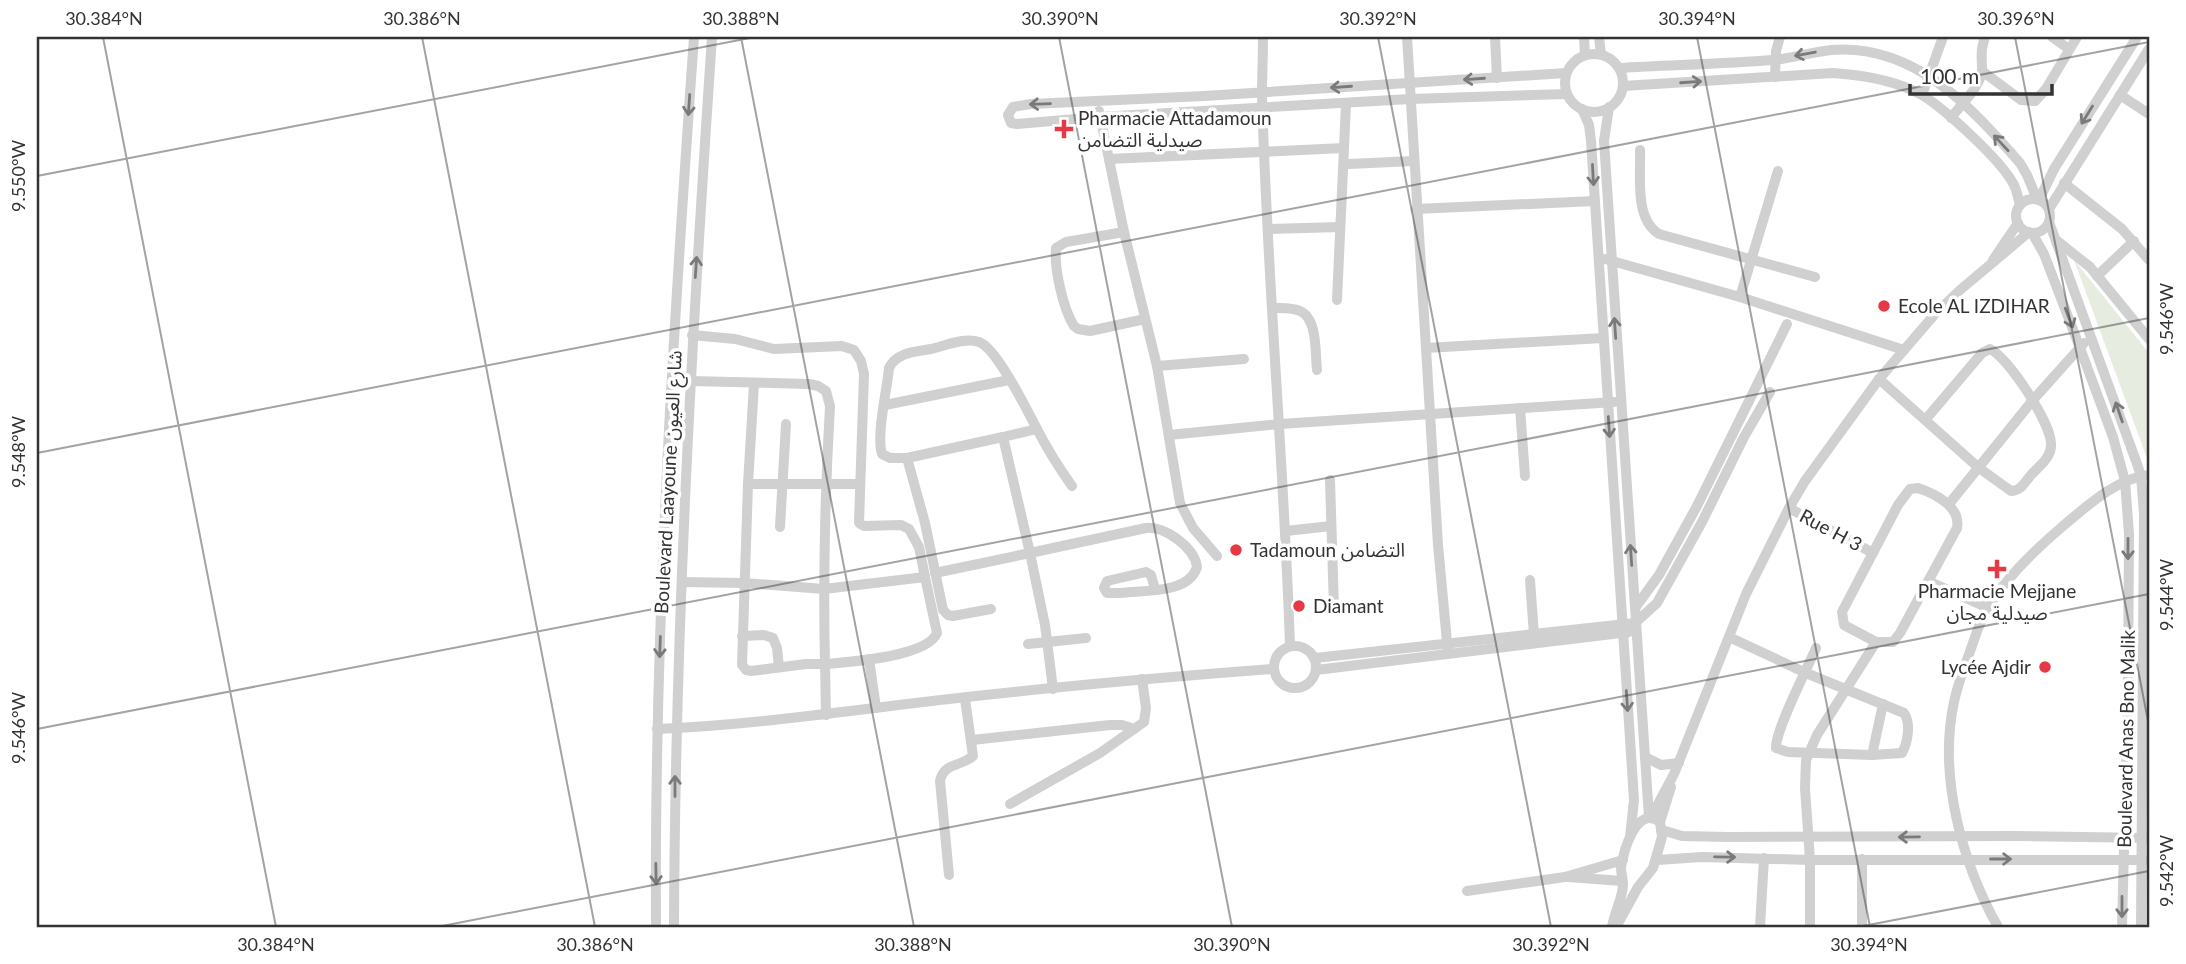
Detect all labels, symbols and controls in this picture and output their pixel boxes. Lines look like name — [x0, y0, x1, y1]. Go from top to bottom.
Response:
text: 30.384°N — [65, 7, 143, 29]
text: 30.386°N — [383, 7, 461, 29]
text: 30.388°N — [702, 7, 780, 29]
text: 30.390°N — [1021, 7, 1099, 29]
text: 30.392°N — [1339, 7, 1417, 29]
text: 30.394°N — [1658, 7, 1736, 29]
text: 30.396°N — [1977, 7, 2055, 29]
one-way arrow — [1795, 48, 1817, 61]
scale bar — [1910, 52, 2051, 96]
text: 100 m — [1920, 63, 1979, 88]
one-way arrow — [1463, 73, 1486, 86]
one-way arrow — [1679, 75, 1701, 88]
one-way arrow — [1330, 81, 1353, 94]
one-way arrow — [683, 93, 696, 116]
one-way arrow — [1029, 97, 1052, 110]
one-way arrow — [2080, 105, 2094, 125]
place label: Pharmacie Attadamoun صيدلية التضامن — [1078, 106, 1272, 152]
marker: Pharmacie Attadamoun صيدلية التضامن — [1056, 121, 1072, 137]
one-way arrow — [1993, 134, 2010, 152]
text: 9.550°W — [7, 140, 29, 212]
one-way arrow — [1587, 164, 1600, 187]
one-way arrow — [690, 256, 703, 279]
text: 9.546°W — [2155, 283, 2177, 355]
place label: Ecole AL IZDIHAR — [1898, 294, 2050, 317]
marker: Ecole AL IZDIHAR — [1876, 298, 1892, 314]
one-way arrow — [2063, 306, 2076, 328]
one-way arrow — [1609, 317, 1622, 340]
street label: Boulevard Laayoune شارع العيون — [649, 350, 689, 615]
one-way arrow — [2112, 401, 2124, 423]
one-way arrow — [1603, 415, 1616, 438]
text: 9.548°W — [7, 416, 29, 488]
street label: Rue H 3 — [1796, 504, 1866, 556]
place label: Tadamoun التضامن — [1250, 538, 1405, 562]
one-way arrow — [2122, 538, 2135, 561]
marker: Tadamoun التضامن — [1228, 542, 1244, 558]
one-way arrow — [1624, 544, 1637, 567]
text: 9.544°W — [2155, 559, 2177, 631]
marker: Pharmacie Mejjane صيدلية مجان — [1989, 561, 2005, 577]
place label: Pharmacie Mejjane صيدلية مجان — [1918, 579, 2076, 624]
place label: Diamant — [1313, 594, 1384, 617]
marker: Diamant — [1291, 598, 1307, 614]
street label: Boulevard Anas Bno Malik — [2112, 629, 2139, 848]
one-way arrow — [653, 635, 666, 658]
place label: Lycée Ajdir — [1941, 655, 2031, 678]
marker: Lycée Ajdir — [2037, 659, 2053, 675]
one-way arrow — [1621, 689, 1634, 712]
text: 9.546°W — [7, 692, 29, 764]
one-way arrow — [668, 774, 682, 797]
one-way arrow — [1897, 831, 1920, 844]
text: 9.542°W — [2155, 835, 2177, 907]
one-way arrow — [1713, 850, 1736, 864]
one-way arrow — [1990, 852, 2013, 866]
one-way arrow — [649, 863, 663, 886]
one-way arrow — [2115, 895, 2129, 918]
text: 30.384°N — [237, 933, 315, 955]
text: 30.386°N — [556, 933, 634, 955]
text: 30.388°N — [874, 933, 952, 955]
text: 30.390°N — [1193, 933, 1271, 955]
text: 30.392°N — [1512, 933, 1590, 955]
text: 30.394°N — [1830, 933, 1908, 955]

